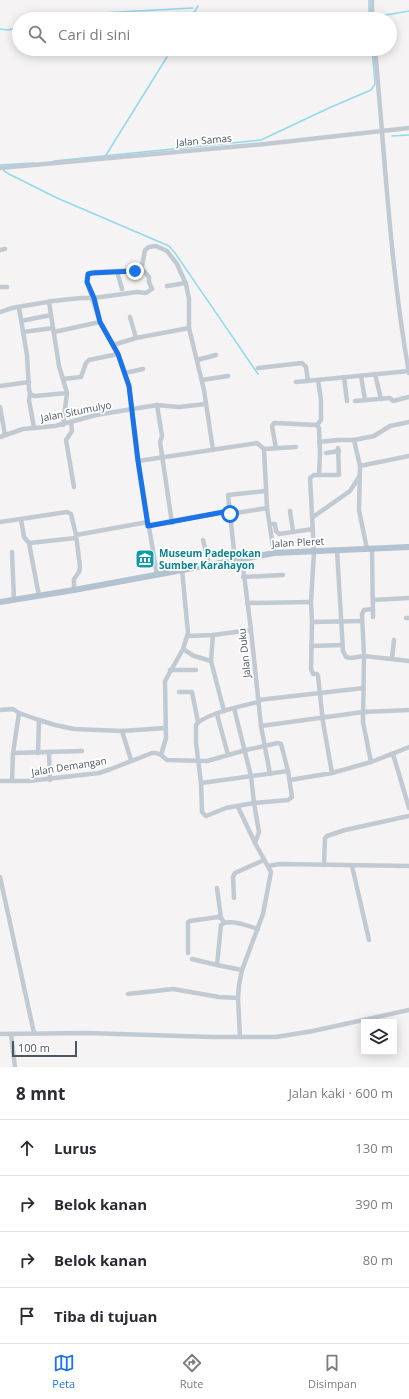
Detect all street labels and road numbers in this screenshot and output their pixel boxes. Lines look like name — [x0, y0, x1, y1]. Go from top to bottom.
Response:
street label: Jalan Samas — [175, 131, 233, 149]
street label: Jalan Situmulyo — [38, 397, 113, 425]
street label: Jalan Pleret — [270, 534, 325, 550]
street label: Jalan Duku — [234, 627, 254, 680]
street label: Jalan Demangan — [29, 753, 108, 779]

